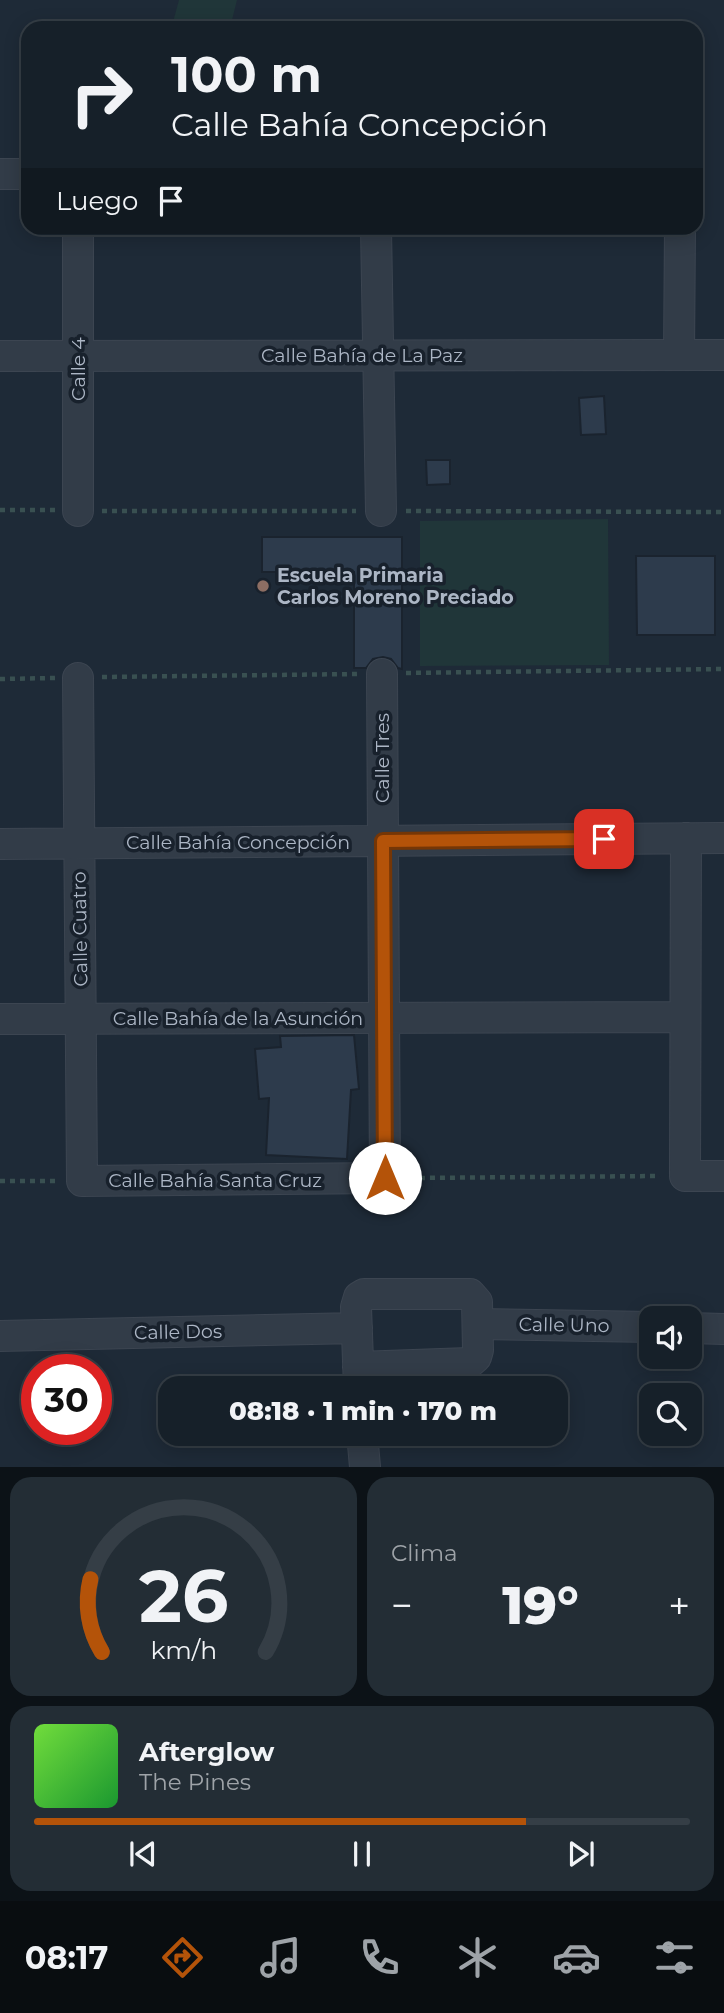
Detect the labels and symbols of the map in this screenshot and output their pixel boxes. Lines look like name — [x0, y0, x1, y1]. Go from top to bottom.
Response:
street label: Calle 4 — [67, 337, 90, 401]
street label: Calle Bahía de La Paz — [261, 344, 463, 367]
place label: Escuela Primaria Carlos Moreno Preciado — [277, 564, 514, 609]
marker: Escuela Primaria Carlos Moreno Preciado — [255, 578, 271, 594]
street label: Calle Tres — [371, 713, 394, 803]
pin — [574, 809, 634, 869]
street label: Calle Bahía Concepción — [126, 831, 350, 854]
street label: Calle Cuatro — [67, 871, 93, 987]
street label: Calle Bahía de la Asunción — [113, 1007, 363, 1030]
position arrow — [348, 1141, 422, 1215]
street label: Calle Bahía Santa Cruz — [108, 1169, 322, 1192]
street label: Calle Uno — [518, 1313, 610, 1337]
street label: Calle Dos — [134, 1320, 222, 1344]
speed limit sign: 30 — [21, 1354, 112, 1445]

